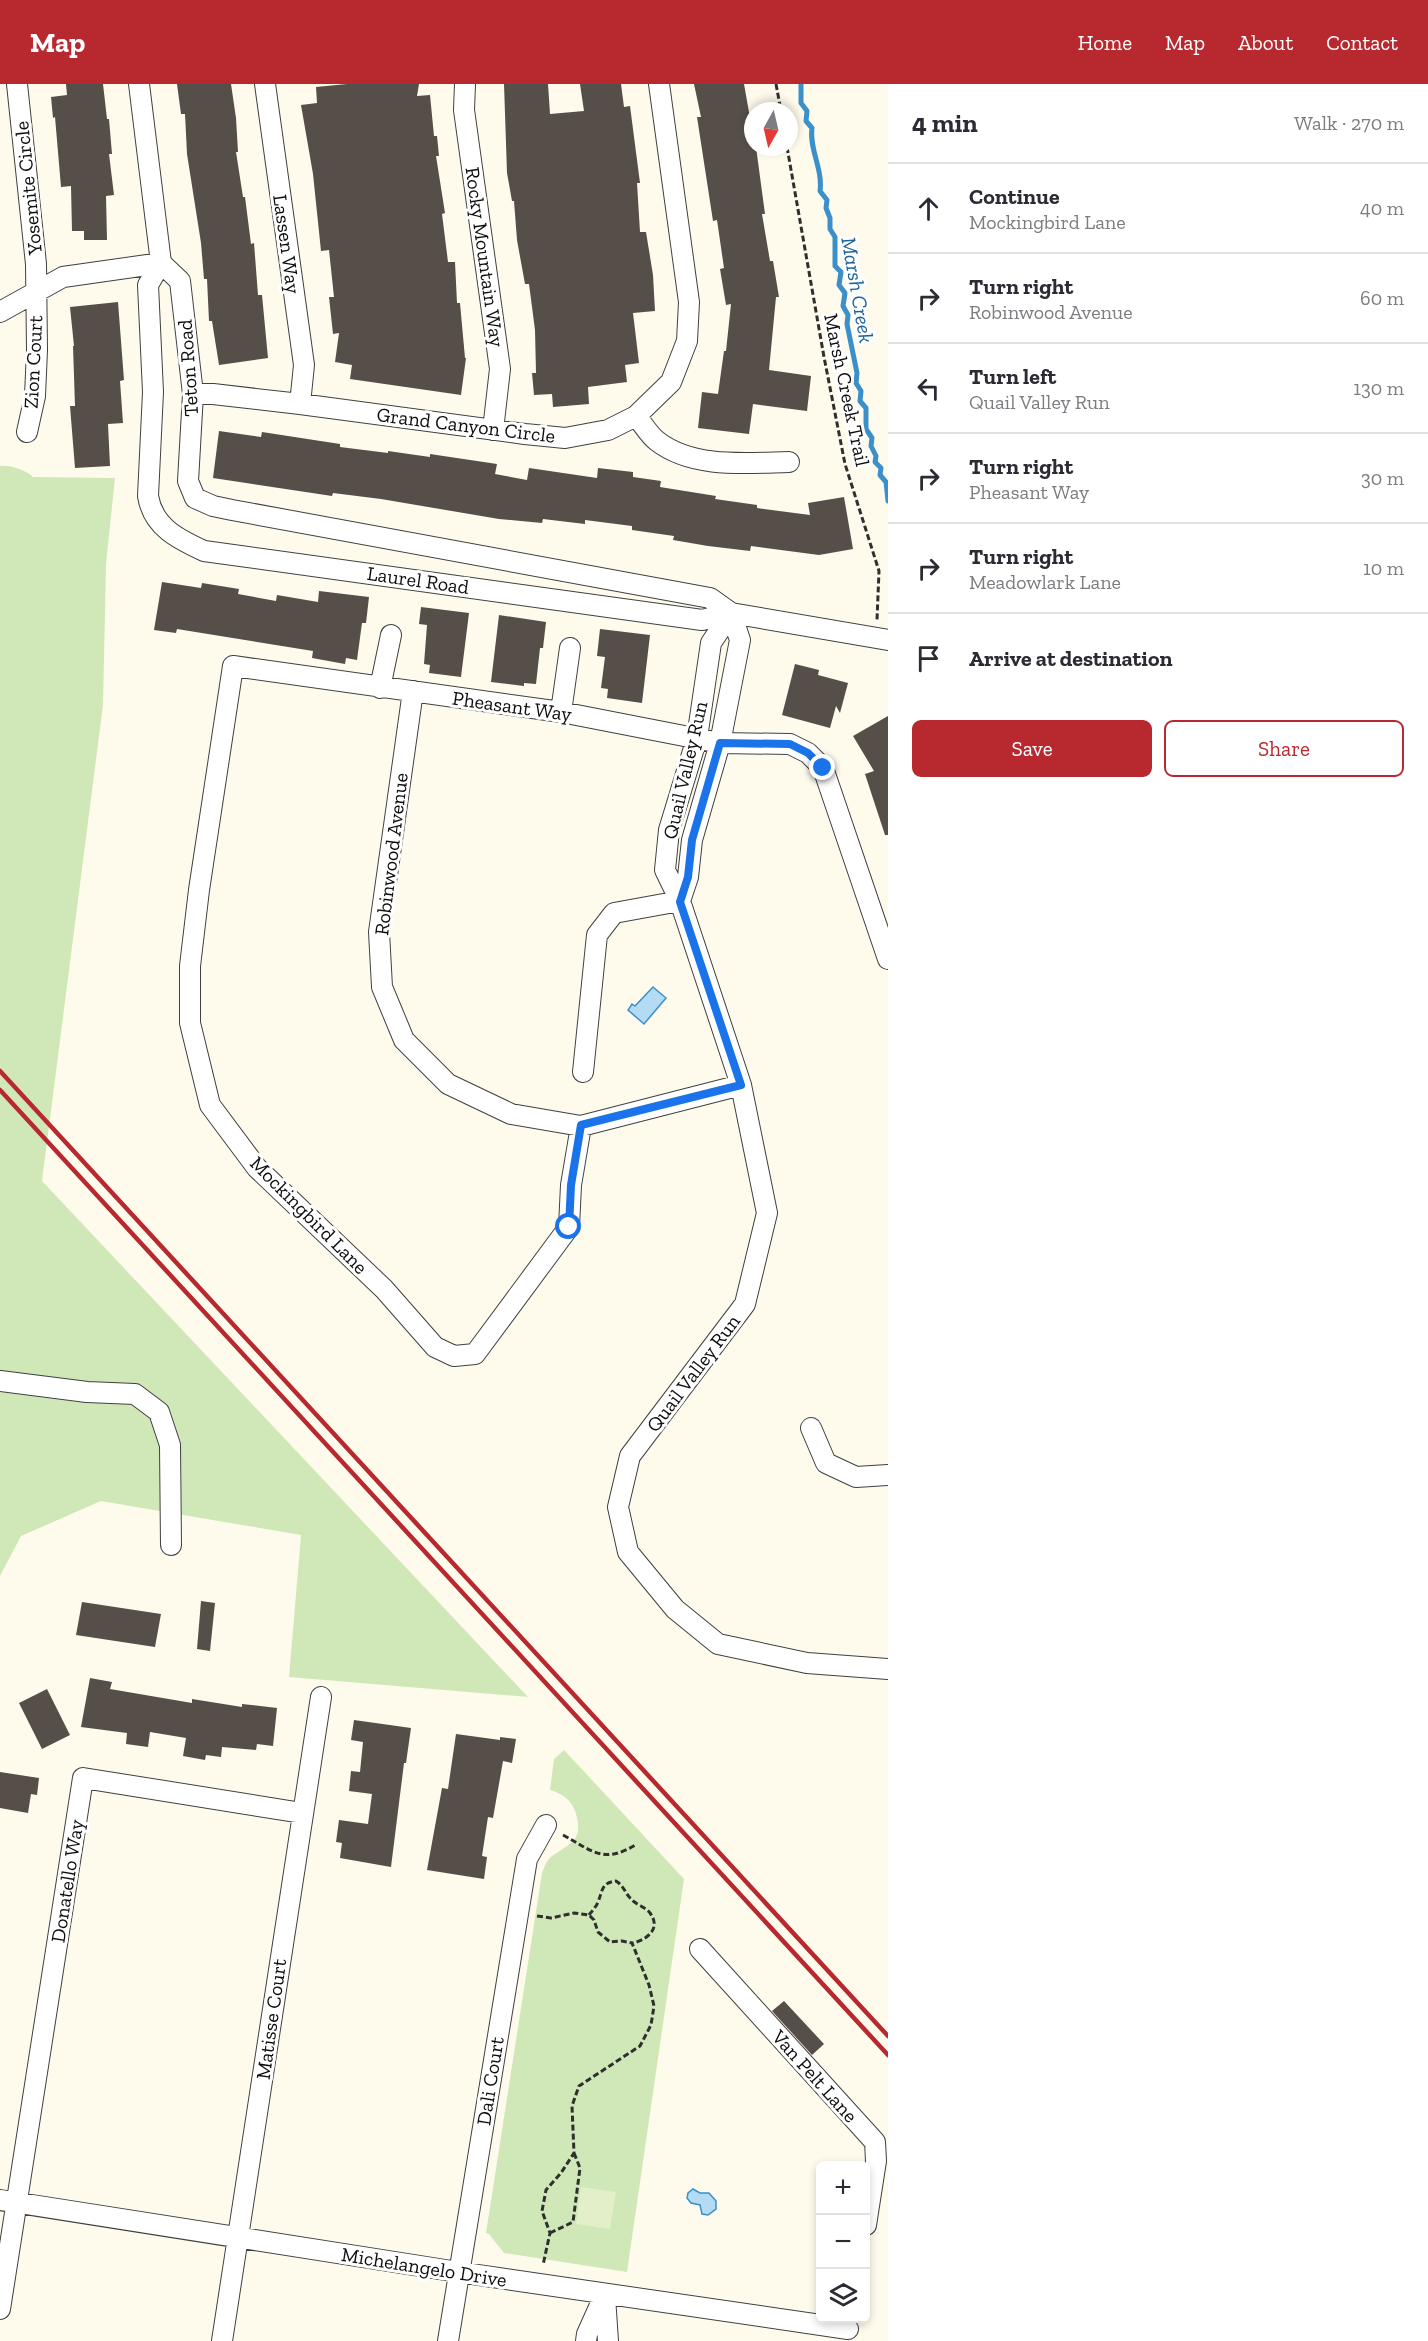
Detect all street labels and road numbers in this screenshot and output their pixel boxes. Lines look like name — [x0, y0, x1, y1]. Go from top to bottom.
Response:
street label: Yosemite Circle — [9, 120, 47, 257]
street label: Rocky Mountain Way — [460, 165, 510, 349]
street label: Lassen Way — [268, 193, 306, 296]
street label: Marsh Creek Trail — [819, 311, 875, 469]
street label: Zion Court — [19, 314, 47, 409]
street label: Teton Road — [173, 319, 203, 417]
street label: Grand Canyon Circle — [375, 402, 557, 448]
street label: Laurel Road — [366, 561, 470, 599]
street label: Pheasant Way — [451, 686, 574, 726]
street label: Quail Valley Run — [657, 698, 713, 841]
street label: Robinwood Avenue — [369, 771, 413, 937]
street label: Mockingbird Lane — [245, 1151, 373, 1279]
street label: Quail Valley Run — [641, 1309, 745, 1436]
street label: Donatello Way — [45, 1817, 89, 1944]
street label: Matisse Court — [251, 1956, 291, 2081]
street label: Van Pelt Lane — [766, 2024, 863, 2127]
street label: Dali Court — [471, 2034, 509, 2127]
street label: Michelangelo Drive — [340, 2242, 508, 2292]

